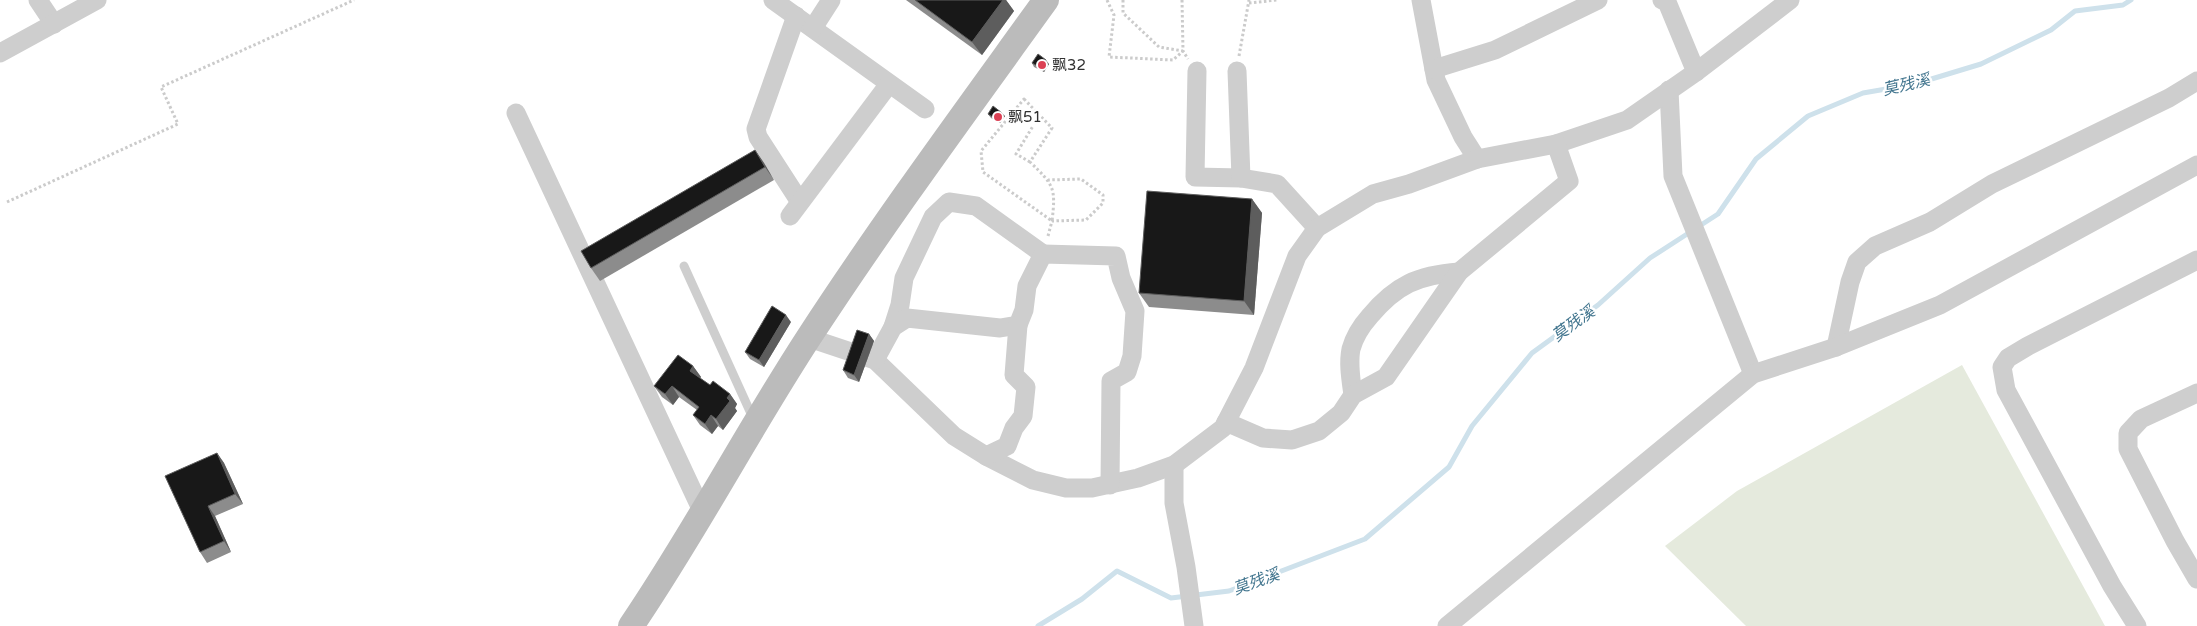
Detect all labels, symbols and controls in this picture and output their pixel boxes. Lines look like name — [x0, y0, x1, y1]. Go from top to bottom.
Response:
place label: 飘32 — [1052, 56, 1086, 74]
marker: 飘32 — [1036, 59, 1048, 71]
water label: 莫残溪 — [1881, 69, 1934, 100]
place label: 飘51 — [1008, 108, 1042, 126]
marker: 飘51 — [992, 111, 1004, 123]
water label: 莫残溪 — [1548, 300, 1600, 346]
water label: 莫残溪 — [1230, 564, 1284, 600]

